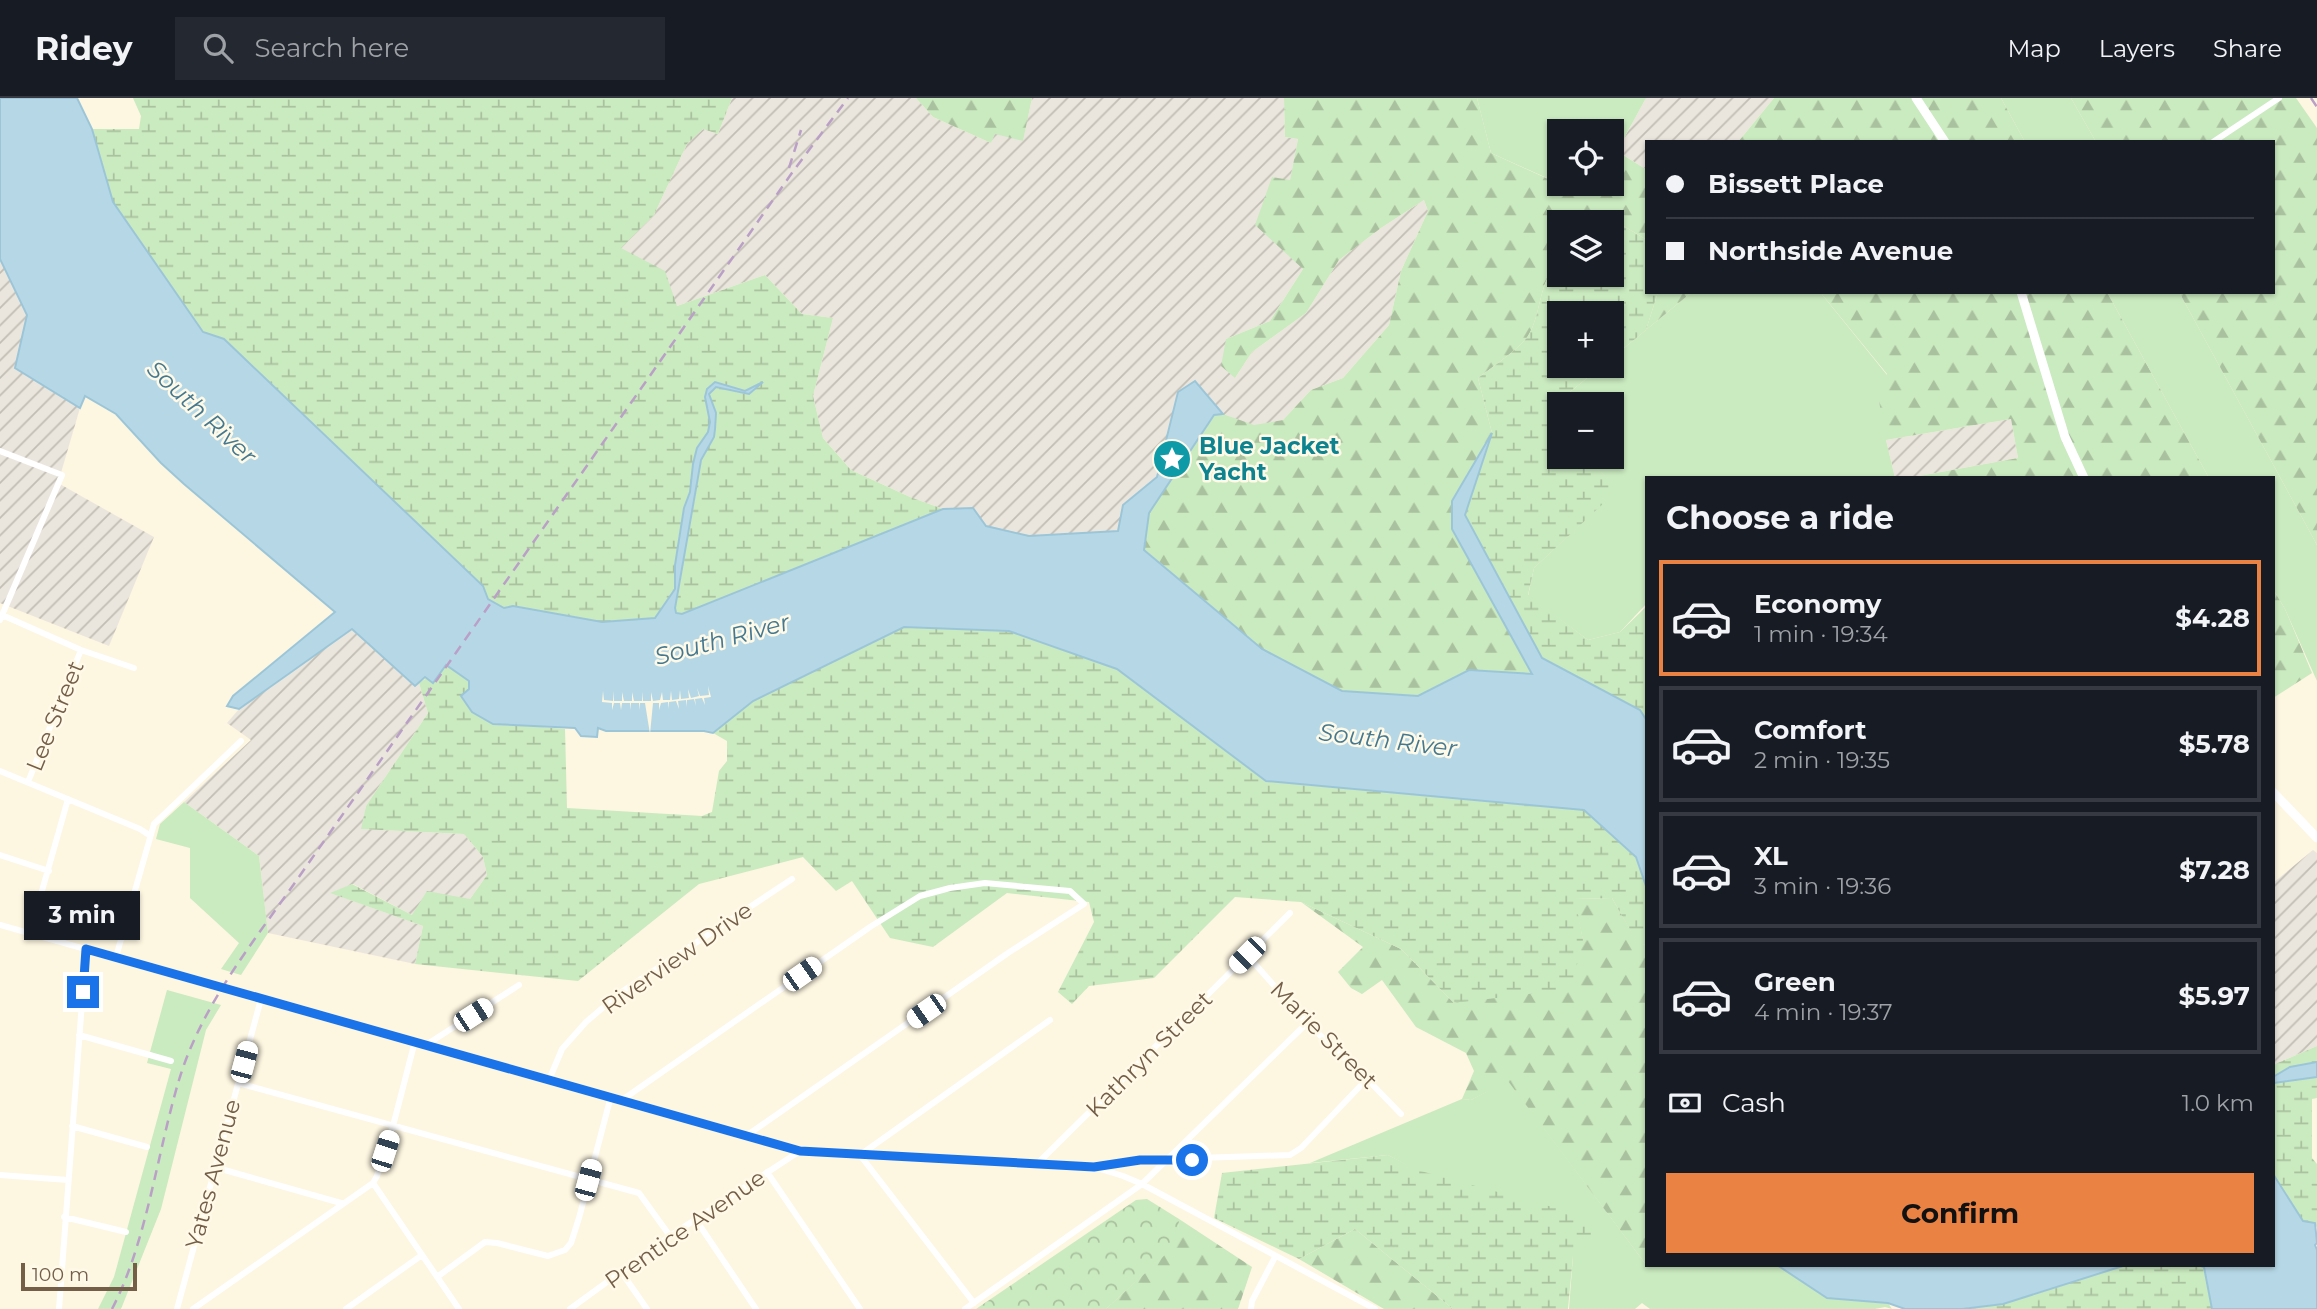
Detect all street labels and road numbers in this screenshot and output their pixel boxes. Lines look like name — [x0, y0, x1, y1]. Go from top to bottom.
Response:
street label: Lee Street — [20, 657, 90, 775]
street label: Riverview Drive — [596, 896, 758, 1020]
street label: Marie Street — [1265, 976, 1383, 1094]
street label: Kathryn Street — [1080, 985, 1218, 1123]
street label: Yates Avenue — [180, 1096, 246, 1252]
street label: Prentice Avenue — [599, 1163, 771, 1295]

